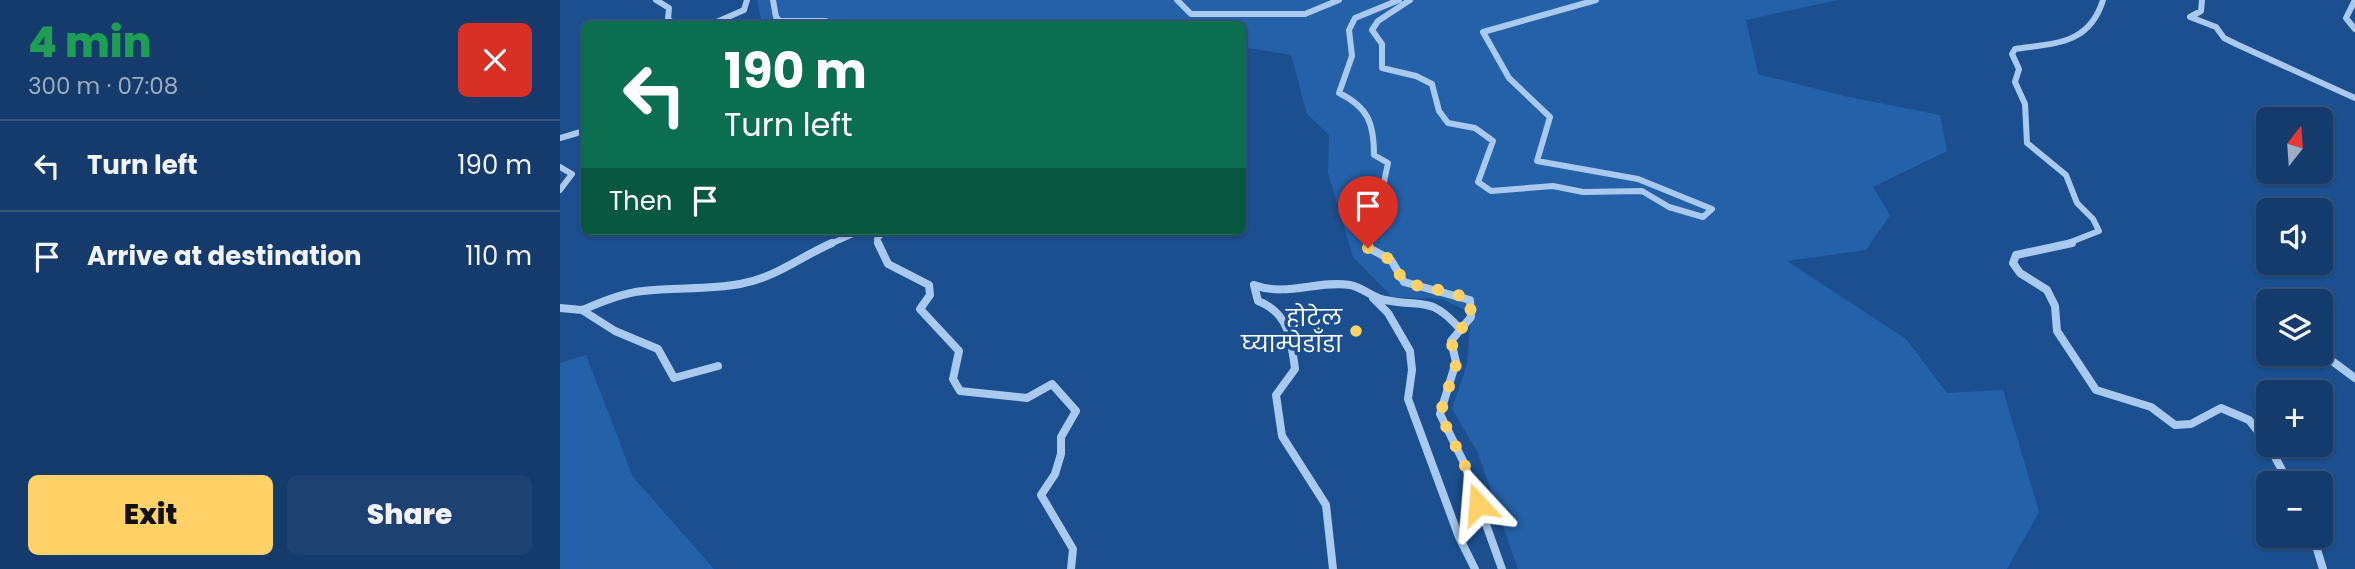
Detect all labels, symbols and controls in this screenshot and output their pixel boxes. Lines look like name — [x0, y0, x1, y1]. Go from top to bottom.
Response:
text: 4 min — [28, 13, 152, 72]
button: close — [458, 23, 532, 97]
text: 190 m — [724, 37, 867, 105]
icon: left — [609, 49, 700, 140]
text: 300 m · 07:08 — [28, 70, 178, 102]
text: Turn left — [724, 102, 853, 147]
north arrow — [2256, 107, 2333, 184]
map controls — [2256, 107, 2333, 548]
icon: left — [28, 147, 66, 185]
text: Turn left — [87, 147, 198, 183]
text: 190 m — [457, 147, 532, 183]
pin — [1338, 176, 1398, 248]
icon: arrive — [686, 182, 724, 220]
text: Then — [609, 183, 672, 219]
icon: arrive — [1349, 187, 1387, 225]
button: sound — [2256, 198, 2333, 275]
icon: arrive — [28, 238, 66, 276]
text: Arrive at destination — [87, 238, 362, 274]
text: 110 m — [465, 238, 532, 274]
button: layers — [2256, 289, 2333, 366]
place label: होटेल घ्याम्पेडाँडा — [1240, 302, 1343, 360]
marker: होटेल घ्याम्पेडाँडा — [1348, 323, 1364, 339]
button: + — [2256, 380, 2333, 457]
position arrow — [1441, 467, 1515, 541]
button: − — [2256, 471, 2333, 548]
button: Exit — [28, 475, 273, 555]
button: Share — [287, 475, 532, 555]

